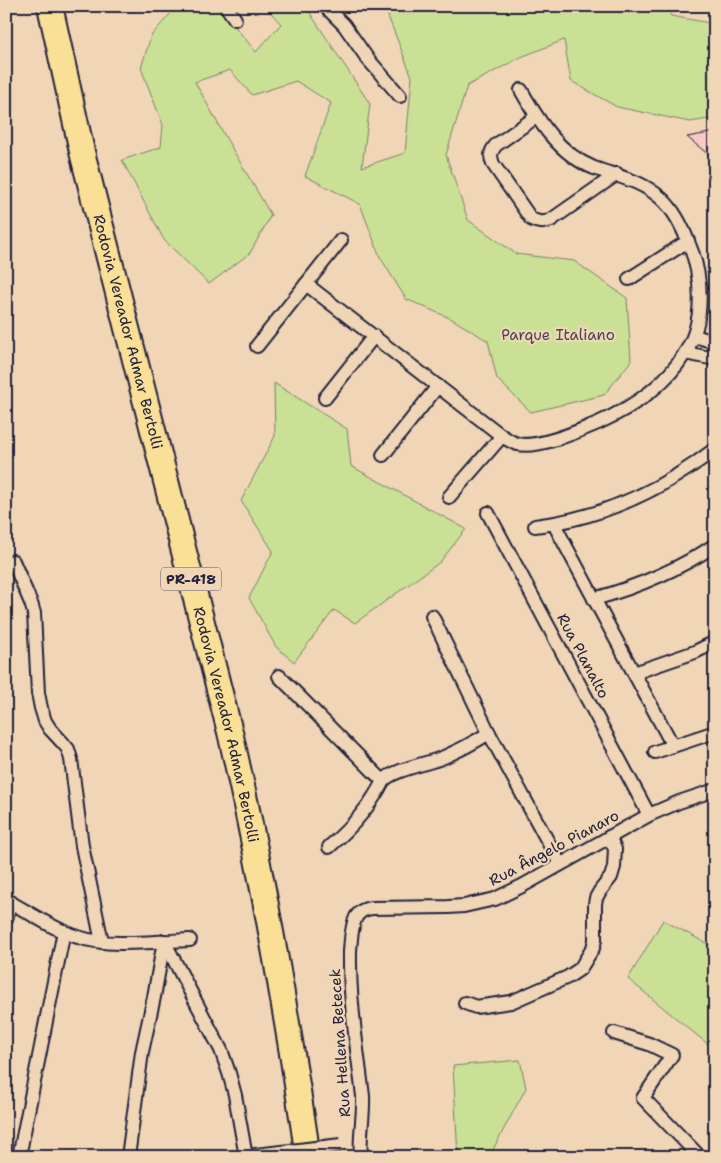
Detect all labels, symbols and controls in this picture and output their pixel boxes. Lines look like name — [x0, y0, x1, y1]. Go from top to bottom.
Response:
street label: Rodovia Vereador Admar Bertolli — [88, 212, 167, 451]
park label: Parque Italiano — [501, 325, 615, 345]
road number: PR-418 — [161, 568, 221, 590]
street label: Rodovia Vereador Admar Bertolli — [188, 605, 264, 844]
street label: Rua Planalto — [552, 610, 614, 702]
street label: Rua Ângelo Pianaro — [485, 804, 622, 891]
street label: Rua Hellena Betecek — [325, 968, 355, 1118]

